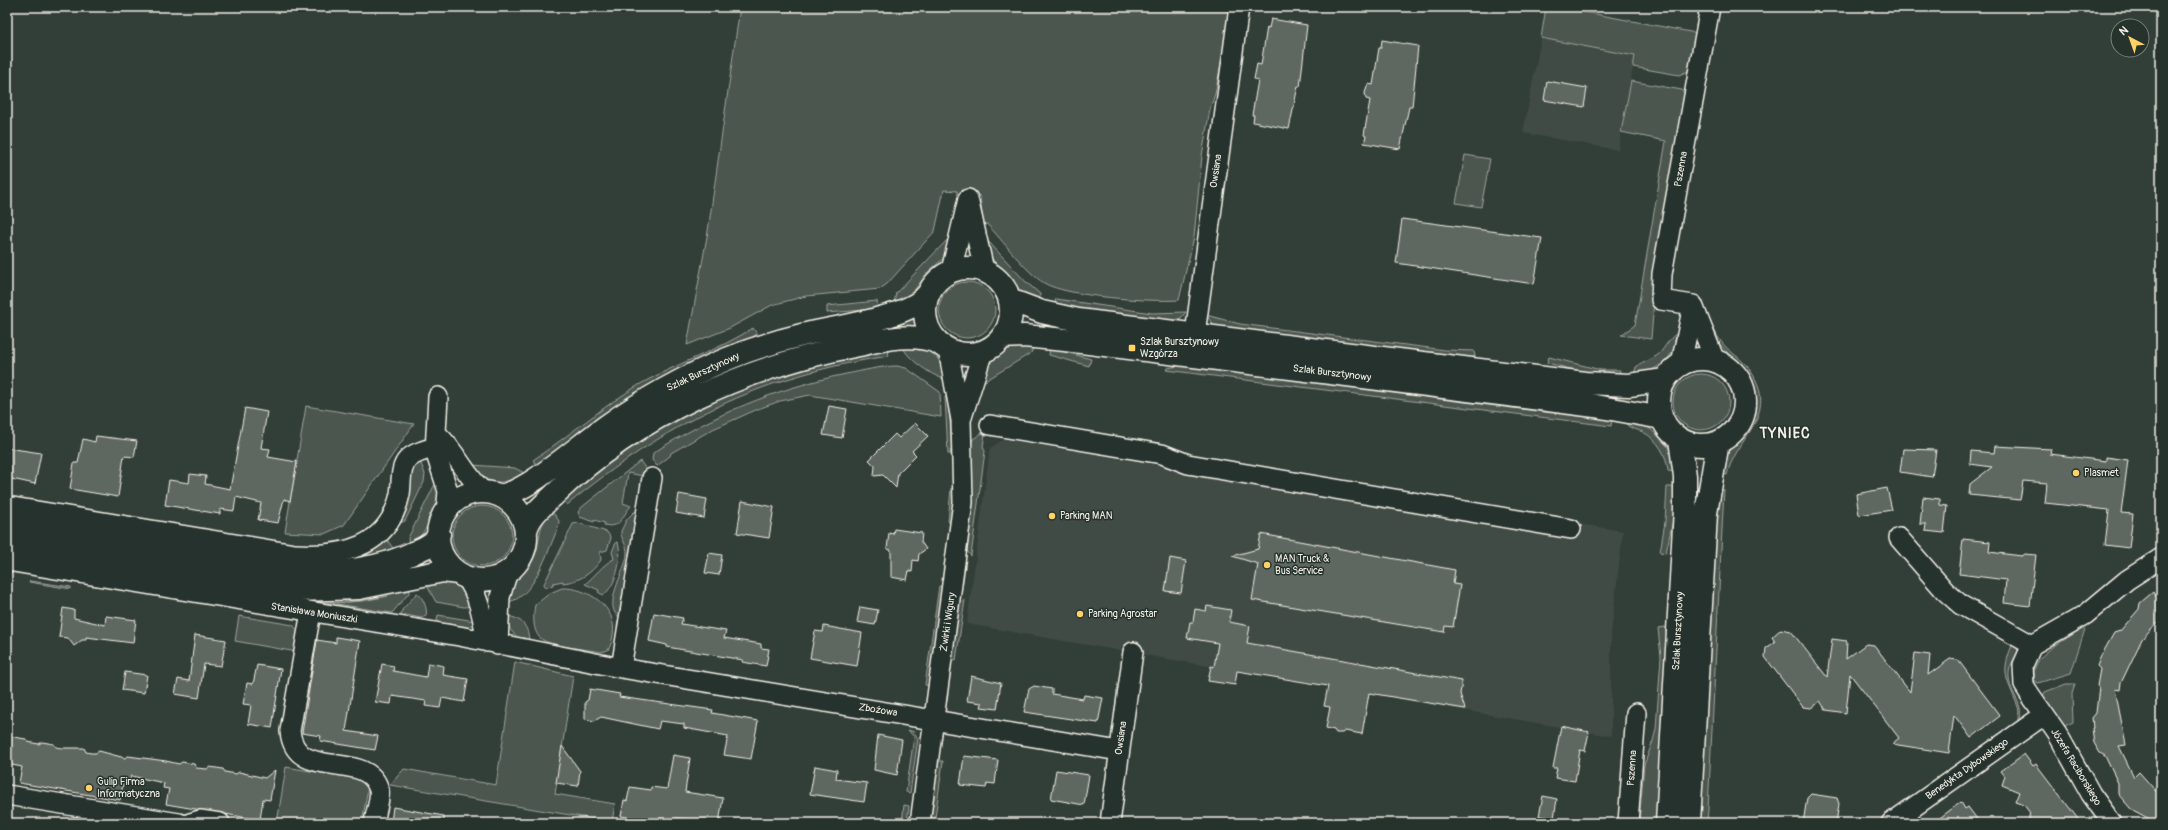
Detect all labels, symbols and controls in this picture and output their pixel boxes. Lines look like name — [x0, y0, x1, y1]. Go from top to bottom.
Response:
north arrow — [2110, 18, 2150, 58]
text: N — [2117, 23, 2131, 38]
street label: Pszenna — [1672, 150, 1690, 188]
street label: Owsiana — [1208, 153, 1224, 189]
place label: Szlak Bursztynowy Wzgórza — [1140, 336, 1220, 360]
marker: Szlak Bursztynowy Wzgórza — [1127, 343, 1137, 353]
street label: Szlak Bursztynowy — [665, 350, 742, 394]
street label: Szlak Bursztynowy — [1292, 362, 1373, 384]
district label: TYNIEC — [1758, 425, 1811, 442]
place label: Plasmet — [2084, 467, 2120, 479]
marker: Plasmet — [2071, 468, 2081, 478]
place label: Parking MAN — [1060, 510, 1113, 522]
marker: Parking MAN — [1047, 511, 1057, 521]
place label: MAN Truck & Bus Service — [1275, 553, 1329, 577]
marker: MAN Truck & Bus Service — [1262, 560, 1272, 570]
street label: Żwirki i Wigury — [938, 591, 958, 652]
street label: Szlak Bursztynowy — [1670, 591, 1686, 671]
street label: Stanisława Moniuszki — [270, 600, 358, 626]
place label: Parking Agrostar — [1088, 608, 1157, 620]
marker: Parking Agrostar — [1075, 609, 1085, 619]
street label: Zbożowa — [858, 701, 899, 719]
street label: Owsiana — [1113, 720, 1129, 756]
street label: Józefa Raciborskiego — [2048, 726, 2104, 808]
street label: Benedykta Dybowskiego — [1923, 736, 2011, 802]
street label: Pszenna — [1625, 749, 1639, 786]
place label: Gulip Firma Informatyczna — [97, 776, 160, 800]
marker: Gulip Firma Informatyczna — [84, 783, 94, 793]

